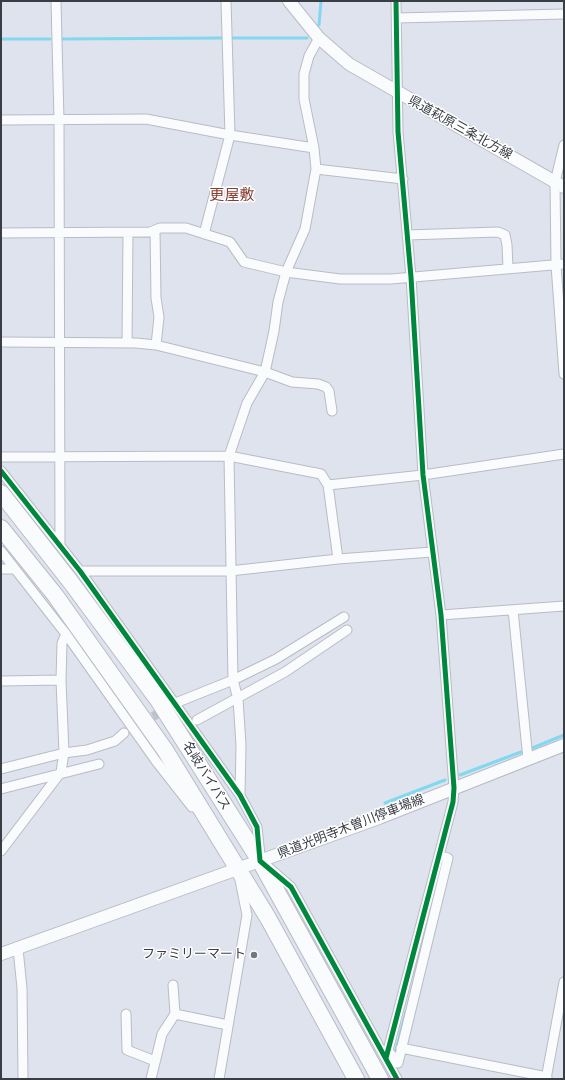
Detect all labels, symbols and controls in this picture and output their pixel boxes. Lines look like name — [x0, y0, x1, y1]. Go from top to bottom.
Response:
street label: 県道萩原三条北方線 — [405, 93, 515, 163]
district label: 更屋敷 — [210, 187, 254, 205]
street label: 名岐バイパス — [179, 739, 233, 813]
street label: 県道光明寺木曽川停車場線 — [275, 792, 427, 862]
place label: ファミリーマート — [142, 947, 246, 963]
marker: ファミリーマート — [249, 950, 259, 960]

